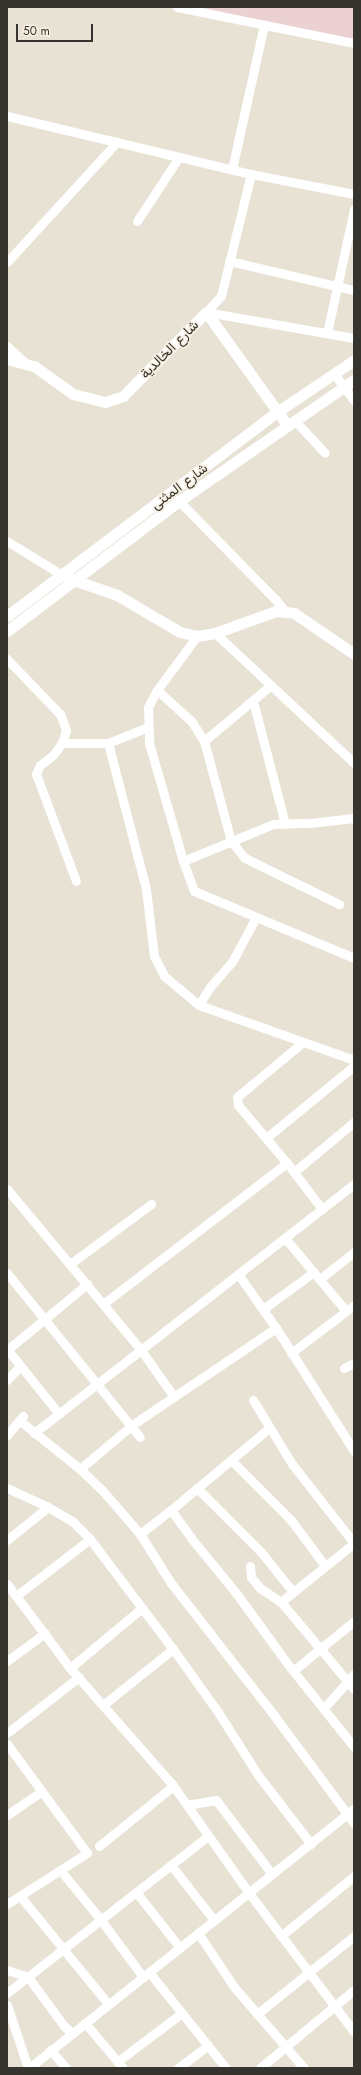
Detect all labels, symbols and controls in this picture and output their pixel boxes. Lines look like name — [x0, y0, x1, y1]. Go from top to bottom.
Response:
scale bar — [18, 16, 95, 42]
text: 50 m — [23, 22, 50, 40]
street label: شارع الخالدية — [136, 316, 202, 382]
street label: شارع المثنى — [147, 459, 211, 513]

